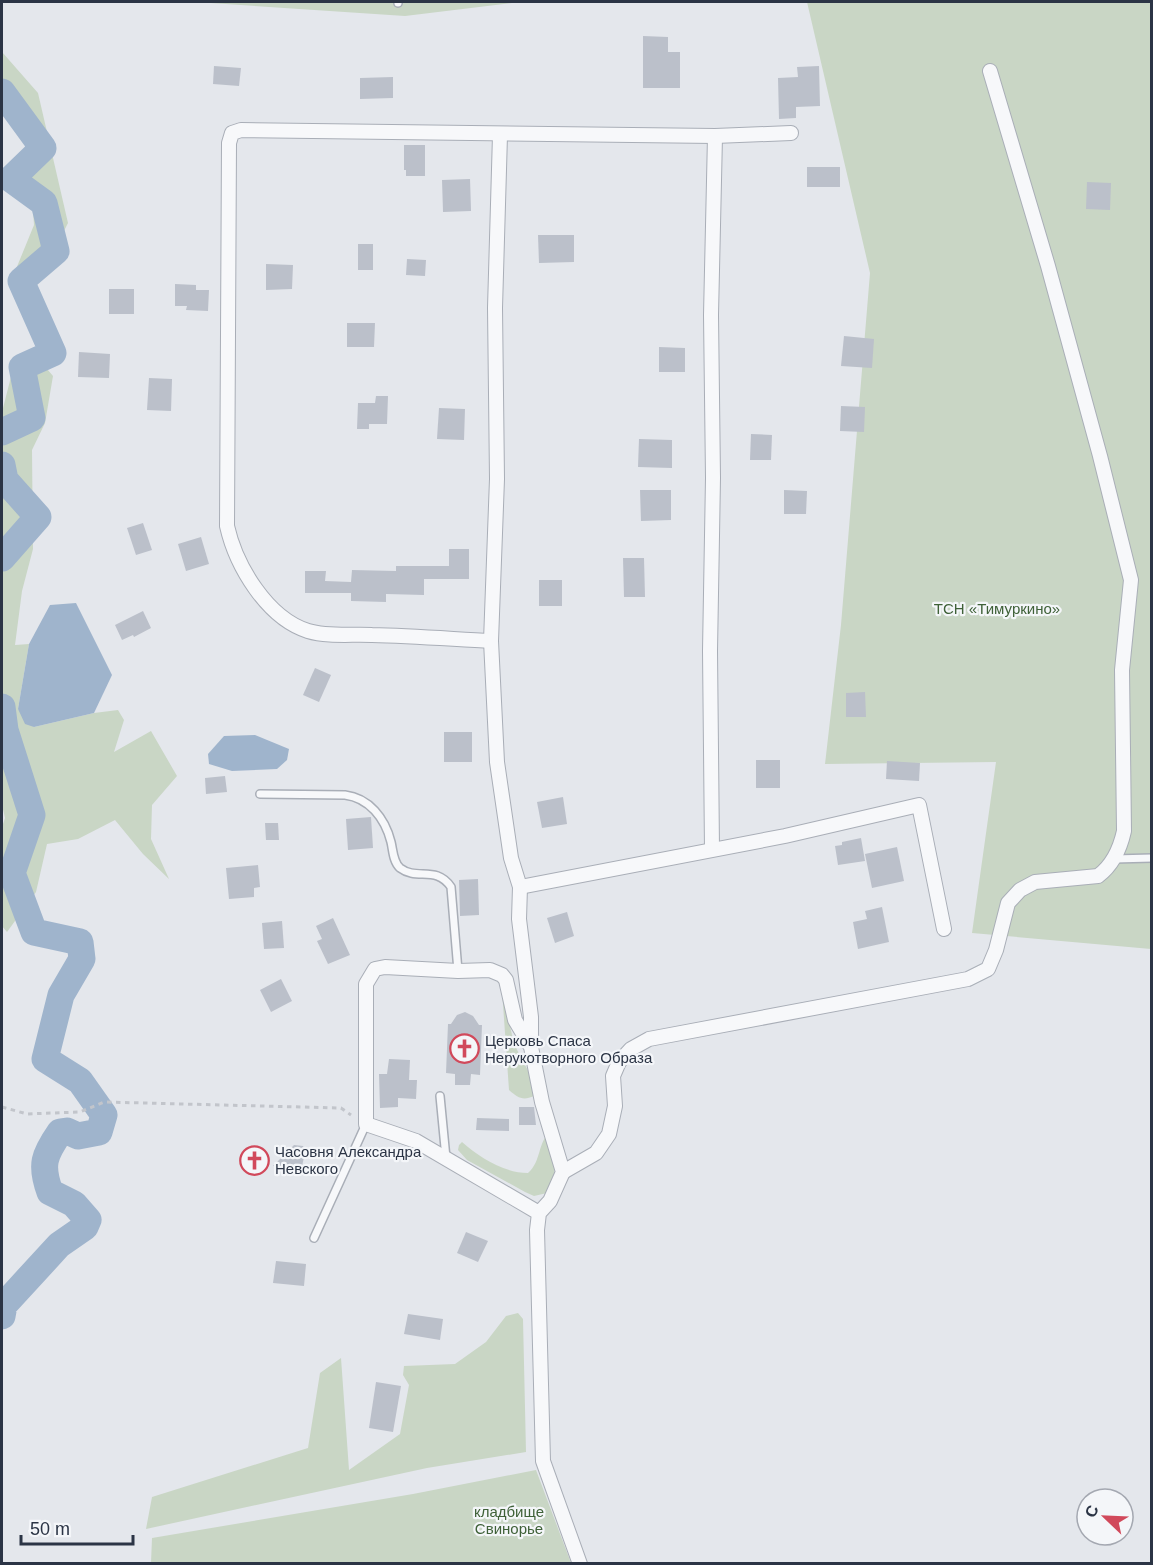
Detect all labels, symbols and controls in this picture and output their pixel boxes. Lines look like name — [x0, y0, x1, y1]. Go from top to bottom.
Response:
park label: ТСН «Тимуркино» — [934, 600, 1060, 617]
place label: Церковь Спаса Нерукотворного Образа — [485, 1032, 653, 1066]
church icon: Церковь Спаса Нерукотворного Образа — [448, 1033, 480, 1065]
place label: Часовня Александра Невского — [275, 1143, 422, 1177]
church icon: Часовня Александра Невского — [238, 1144, 270, 1176]
north arrow — [1075, 1487, 1135, 1547]
text: С — [1082, 1502, 1102, 1520]
park label: кладбище Свинорье — [474, 1503, 544, 1537]
scale bar — [21, 1508, 134, 1546]
text: 50 m — [30, 1519, 70, 1539]

